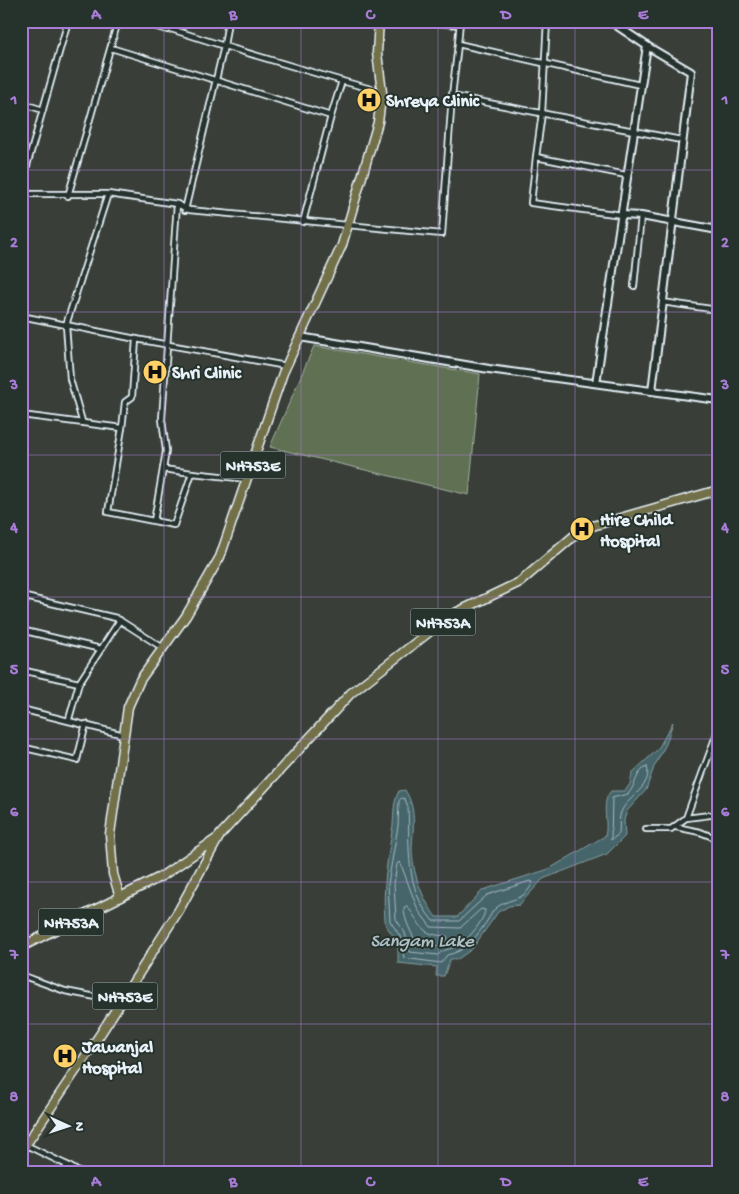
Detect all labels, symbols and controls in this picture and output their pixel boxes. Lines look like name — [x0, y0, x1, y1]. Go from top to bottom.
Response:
text: A — [90, 7, 102, 26]
text: B — [228, 7, 238, 26]
text: C — [365, 7, 376, 26]
text: D — [499, 7, 512, 26]
text: E — [638, 7, 649, 26]
hospital icon: Shreya Clinic — [356, 87, 382, 113]
text: 1 — [10, 92, 17, 111]
place label: Shreya Clinic — [386, 92, 480, 113]
text: 1 — [721, 92, 728, 111]
text: 2 — [10, 235, 18, 254]
text: 2 — [721, 235, 729, 254]
hospital icon: Shri Clinic — [142, 359, 168, 385]
place label: Shri Clinic — [172, 364, 242, 385]
text: 3 — [9, 377, 18, 396]
text: 3 — [720, 377, 729, 396]
road number: NH753E — [220, 452, 286, 478]
place label: Hire Child Hospital — [600, 511, 674, 553]
hospital icon: Hire Child Hospital — [569, 516, 595, 542]
text: 4 — [9, 520, 18, 539]
text: 4 — [720, 520, 729, 539]
road number: NH753A — [410, 608, 476, 636]
text: 5 — [10, 662, 19, 681]
text: 5 — [721, 662, 730, 681]
text: 6 — [10, 804, 19, 823]
text: 6 — [721, 804, 730, 823]
road number: NH753A — [38, 909, 104, 936]
water label: Sangam Lake — [370, 931, 475, 954]
text: 7 — [9, 947, 19, 966]
text: 7 — [720, 947, 730, 966]
road number: NH753E — [92, 982, 158, 1009]
place label: Jawanjal Hospital — [81, 1038, 153, 1080]
hospital icon: Jawanjal Hospital — [52, 1043, 78, 1069]
text: 8 — [10, 1089, 19, 1108]
text: 8 — [721, 1089, 730, 1108]
north arrow — [42, 1102, 92, 1152]
text: N — [70, 1122, 87, 1132]
text: A — [90, 1174, 102, 1193]
text: B — [228, 1174, 238, 1193]
text: C — [365, 1174, 376, 1193]
text: D — [499, 1174, 512, 1193]
text: E — [638, 1174, 649, 1193]

